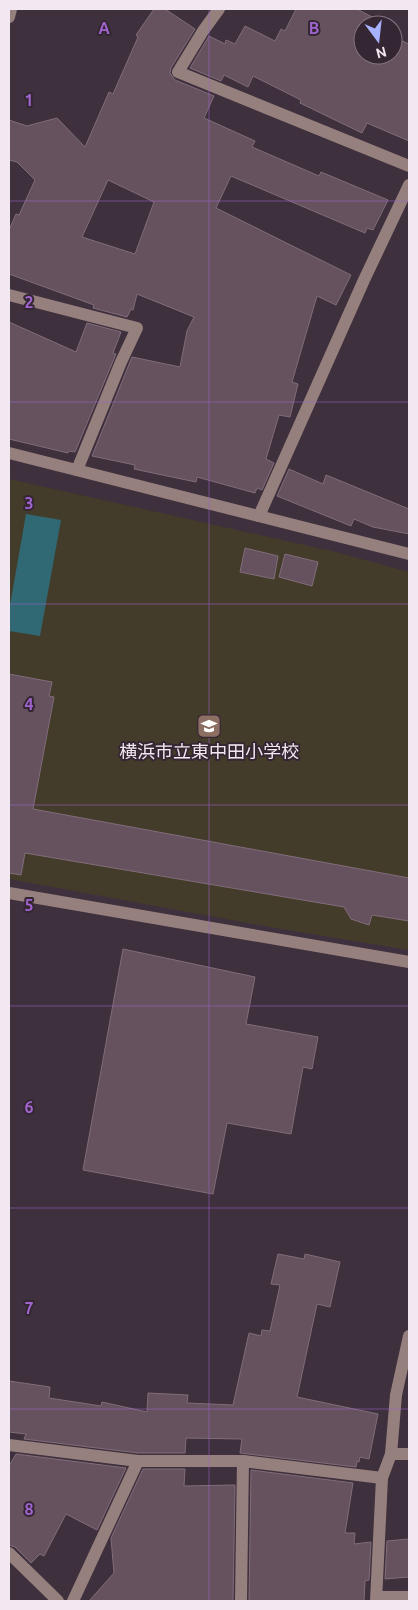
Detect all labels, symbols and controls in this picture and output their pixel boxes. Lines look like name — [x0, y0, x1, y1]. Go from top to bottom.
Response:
north arrow — [353, 15, 403, 65]
text: A — [98, 19, 110, 37]
text: B — [309, 19, 319, 37]
text: N — [374, 43, 388, 62]
text: 1 — [24, 91, 34, 109]
text: 2 — [24, 293, 34, 311]
text: 3 — [24, 494, 34, 512]
text: 4 — [24, 695, 34, 713]
school or university icon: 横浜市立東中田小学校 — [196, 713, 222, 739]
place label: 横浜市立東中田小学校 — [119, 741, 299, 761]
text: 5 — [24, 896, 34, 914]
text: 6 — [24, 1098, 34, 1116]
text: 7 — [24, 1299, 34, 1317]
text: 8 — [24, 1500, 34, 1518]

